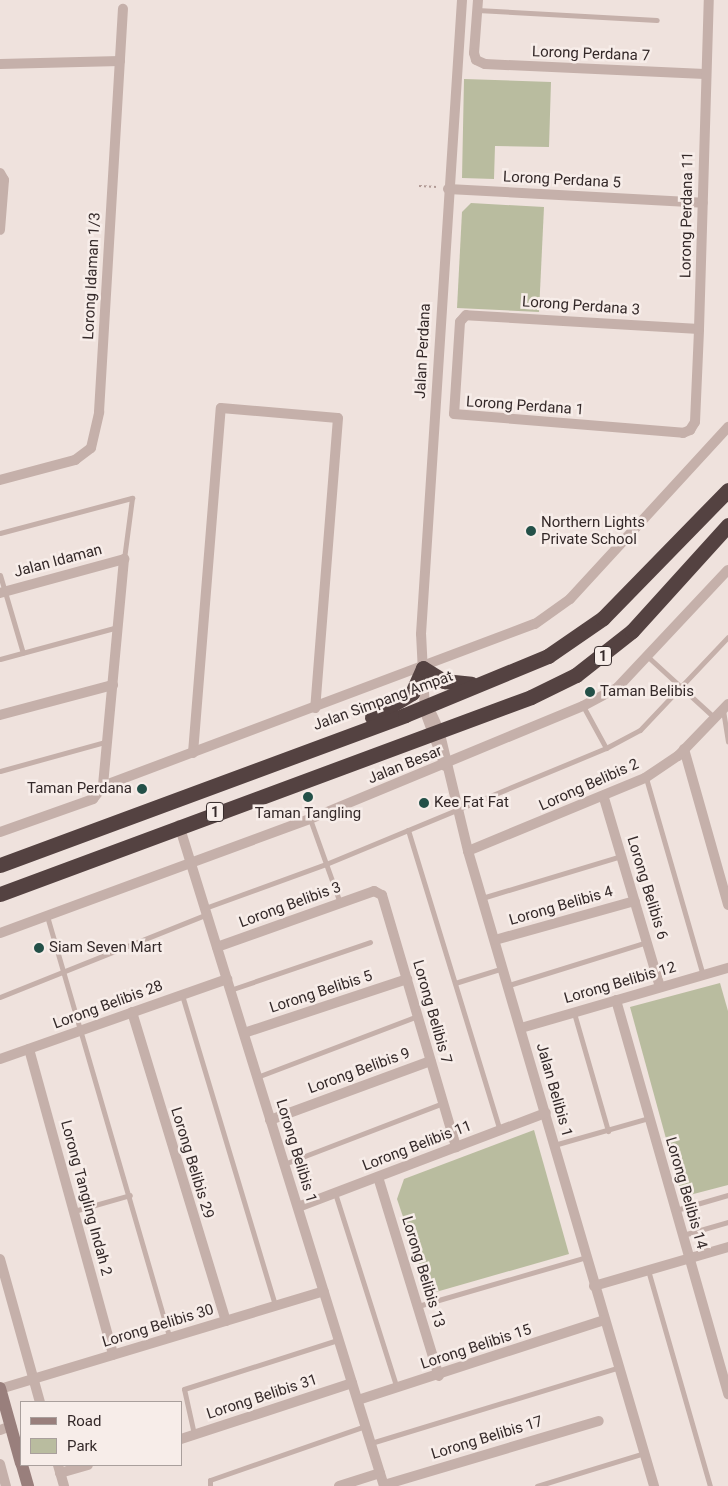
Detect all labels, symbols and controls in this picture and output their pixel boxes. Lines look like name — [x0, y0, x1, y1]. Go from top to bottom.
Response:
street label: Lorong Perdana 7 — [532, 43, 650, 65]
street label: Lorong Perdana 11 — [677, 152, 697, 278]
street label: Lorong Perdana 5 — [503, 168, 621, 192]
street label: Lorong Idaman 1/3 — [80, 212, 104, 340]
street label: Lorong Perdana 3 — [522, 293, 640, 319]
street label: Jalan Perdana — [412, 303, 434, 399]
street label: Lorong Perdana 1 — [466, 393, 584, 419]
place label: Northern Lights Private School — [541, 513, 645, 548]
marker: Northern Lights Private School — [525, 525, 537, 537]
street label: Jalan Idaman — [12, 541, 104, 581]
road number: 1 — [593, 644, 613, 668]
street label: Jalan Simpang Ampat — [311, 667, 455, 735]
place label: Taman Belibis — [600, 683, 694, 701]
marker: Taman Belibis — [584, 686, 596, 698]
street label: Jalan Besar — [365, 742, 445, 788]
street label: Lorong Belibis 2 — [536, 755, 642, 815]
place label: Taman Perdana — [27, 780, 132, 798]
marker: Taman Perdana — [136, 783, 148, 795]
marker: Taman Tangling — [302, 791, 314, 803]
place label: Kee Fat Fat — [434, 794, 509, 812]
marker: Kee Fat Fat — [418, 797, 430, 809]
road number: 1 — [205, 800, 225, 824]
place label: Taman Tangling — [255, 805, 361, 823]
street label: Lorong Belibis 6 — [623, 834, 671, 942]
street label: Lorong Belibis 3 — [237, 878, 343, 932]
street label: Lorong Belibis 4 — [507, 883, 615, 929]
place label: Siam Seven Mart — [49, 939, 162, 957]
marker: Siam Seven Mart — [33, 942, 45, 954]
street label: Lorong Belibis 7 — [409, 958, 455, 1066]
street label: Lorong Belibis 12 — [562, 958, 678, 1008]
street label: Lorong Belibis 5 — [267, 967, 375, 1017]
street label: Lorong Belibis 28 — [51, 977, 165, 1033]
street label: Jalan Belibis 1 — [532, 1041, 576, 1139]
street label: Lorong Belibis 9 — [306, 1044, 412, 1098]
street label: Lorong Belibis 1 — [272, 1097, 320, 1205]
street label: Lorong Belibis 29 — [167, 1105, 217, 1221]
street label: Lorong Belibis 11 — [360, 1117, 474, 1175]
street label: Lorong Tangling Indah 2 — [57, 1118, 115, 1278]
street label: Lorong Belibis 14 — [661, 1135, 711, 1251]
street label: Lorong Belibis 13 — [398, 1214, 448, 1330]
street label: Lorong Belibis 30 — [100, 1301, 216, 1351]
street label: Lorong Belibis 15 — [418, 1321, 534, 1373]
street label: Lorong Belibis 31 — [204, 1371, 320, 1423]
legend — [20, 1401, 182, 1466]
text: Road — [67, 1412, 101, 1430]
street label: Lorong Belibis 17 — [429, 1413, 545, 1463]
text: Park — [67, 1437, 97, 1455]

